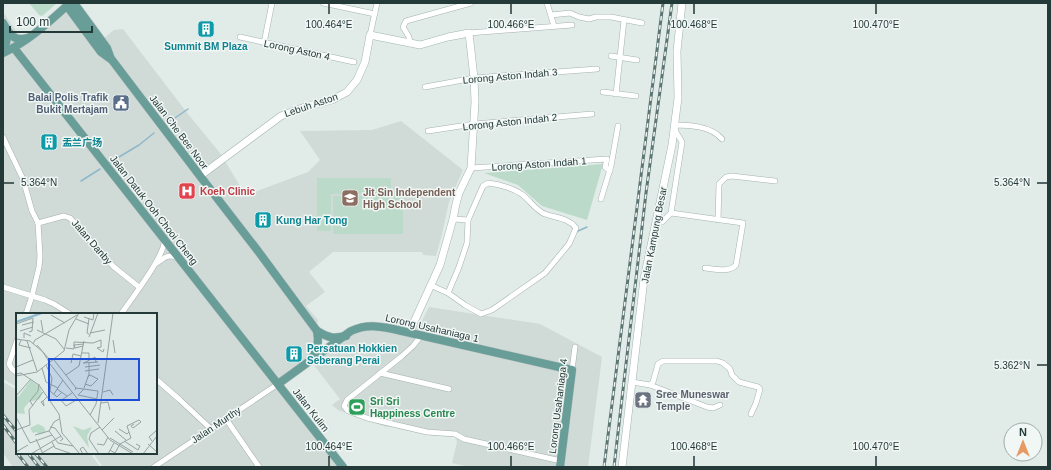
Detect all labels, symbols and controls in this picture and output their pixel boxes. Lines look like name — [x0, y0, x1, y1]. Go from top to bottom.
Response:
scale bar — [10, 8, 92, 34]
text: 100 m — [16, 15, 49, 29]
building icon: Summit BM Plaza — [196, 19, 216, 39]
text: 100.464°E — [306, 19, 353, 30]
text: 100.466°E — [488, 19, 535, 30]
text: 100.468°E — [671, 19, 718, 30]
text: 100.470°E — [853, 19, 900, 30]
street label: Lorong Aston 4 — [263, 38, 331, 62]
place label: Summit BM Plaza — [164, 41, 248, 52]
street label: Lorong Aston Indah 3 — [462, 66, 558, 86]
street label: Lebuh Aston — [283, 91, 339, 119]
place label: Balai Polis Trafik Bukit Mertajam — [28, 92, 108, 115]
public building icon: Balai Polis Trafik Bukit Mertajam — [111, 93, 131, 113]
street label: Jalan Che Bee Noor — [148, 93, 211, 172]
street label: Lorong Aston Indah 2 — [462, 112, 558, 132]
building icon: 盂兰广场 — [39, 132, 59, 152]
place label: 盂兰广场 — [62, 137, 102, 148]
street label: Jalan Datuk Ooh Chooi Cheng — [108, 153, 200, 267]
street label: Lorong Aston Indah 1 — [491, 155, 587, 173]
text: 5.364°N — [21, 177, 57, 188]
text: 5.364°N — [994, 177, 1030, 188]
hospital icon: Koeh Clinic — [177, 181, 197, 201]
street label: Jalan Kampung Besar — [639, 185, 669, 284]
place label: Koeh Clinic — [200, 186, 255, 197]
place label: Jit Sin Independent High School — [363, 187, 456, 210]
school or university icon: Jit Sin Independent High School — [340, 188, 360, 208]
building icon: Kung Har Tong — [253, 210, 273, 230]
place label: Kung Har Tong — [276, 215, 347, 226]
street label: Jalan Danby — [70, 217, 114, 267]
street label: Lorong Usahaniaga 1 — [384, 312, 480, 344]
inset map — [16, 313, 157, 454]
place label: Persatuan Hokkien Seberang Perai — [307, 343, 397, 366]
building icon: Persatuan Hokkien Seberang Perai — [284, 344, 304, 364]
street label: Lorong Usahaniaga 4 — [547, 357, 569, 454]
text: 5.362°N — [994, 360, 1030, 371]
street label: Jalan Kulim — [291, 386, 331, 434]
place label: Sree Muneswar Temple — [656, 389, 729, 412]
temple icon: Sree Muneswar Temple — [633, 390, 653, 410]
place label: Sri Sri Happiness Centre — [370, 396, 455, 419]
sports icon: Sri Sri Happiness Centre — [347, 397, 367, 417]
street label: Jalan Murthy — [189, 404, 243, 446]
north arrow — [1003, 422, 1043, 462]
text: N — [1019, 426, 1027, 438]
text: 100.464°E — [306, 441, 353, 452]
text: 100.466°E — [488, 441, 535, 452]
text: 100.468°E — [671, 441, 718, 452]
text: 100.470°E — [853, 441, 900, 452]

